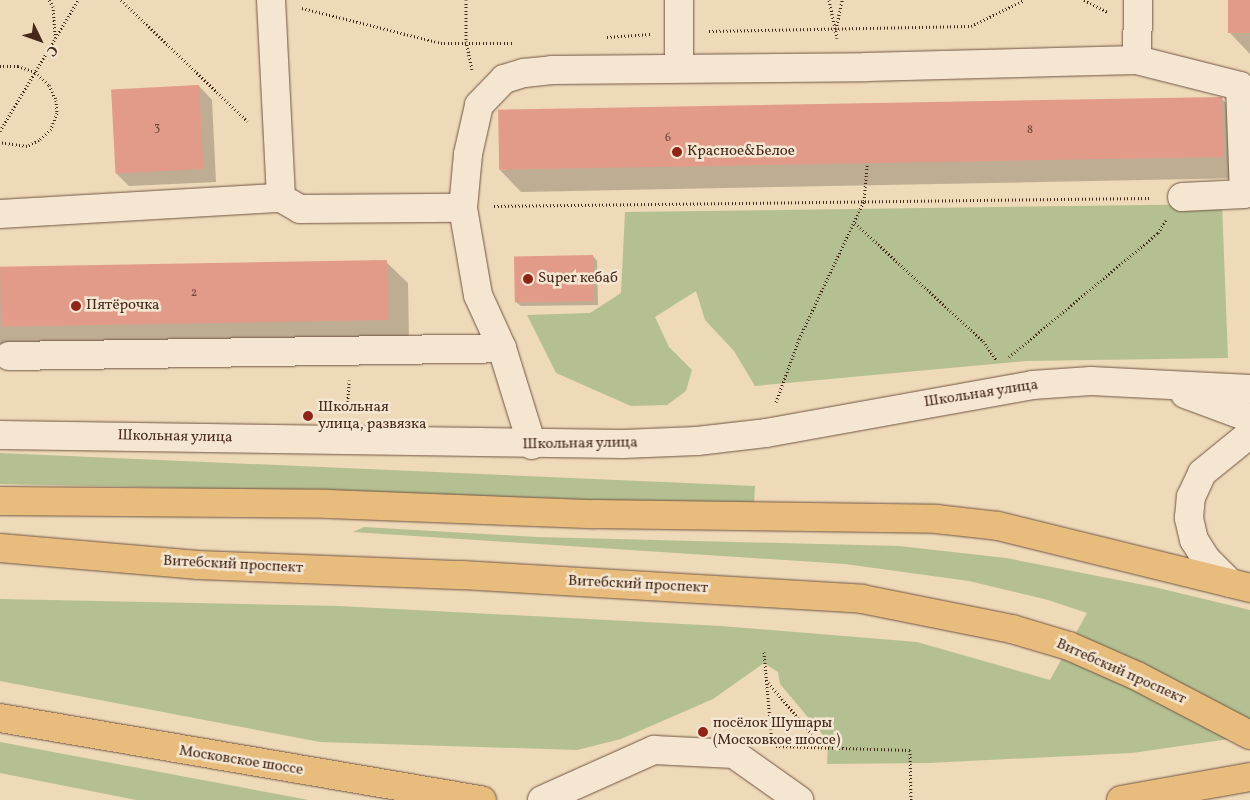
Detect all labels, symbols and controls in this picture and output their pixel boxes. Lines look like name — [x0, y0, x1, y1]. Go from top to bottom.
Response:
north arrow — [15, 15, 65, 65]
text: С — [41, 41, 62, 60]
house number: 3 — [154, 122, 160, 136]
house number: 8 — [1027, 124, 1033, 138]
house number: 6 — [665, 132, 671, 146]
place label: Красное&Белое — [687, 143, 795, 161]
marker: Красное&Белое — [671, 146, 683, 158]
place label: Super кебаб — [538, 270, 618, 288]
marker: Super кебаб — [522, 273, 534, 285]
house number: 2 — [191, 287, 197, 301]
place label: Пятёрочка — [86, 297, 160, 315]
marker: Пятёрочка — [70, 300, 82, 312]
street label: Школьная улица — [923, 376, 1039, 412]
place label: Школьная улица, развязка — [318, 398, 426, 433]
marker: Школьная улица, развязка — [302, 410, 314, 422]
street label: Школьная улица — [117, 427, 233, 447]
street label: Школьная улица — [522, 434, 638, 454]
street label: Витебский проспект — [162, 552, 304, 578]
street label: Витебский проспект — [567, 572, 709, 598]
street label: Витебский проспект — [1053, 635, 1189, 709]
place label: посёлок Шушары (Московкое шоссе) — [713, 714, 840, 749]
marker: посёлок Шушары (Московкое шоссе) — [697, 726, 709, 738]
street label: Московское шоссе — [178, 742, 304, 780]

